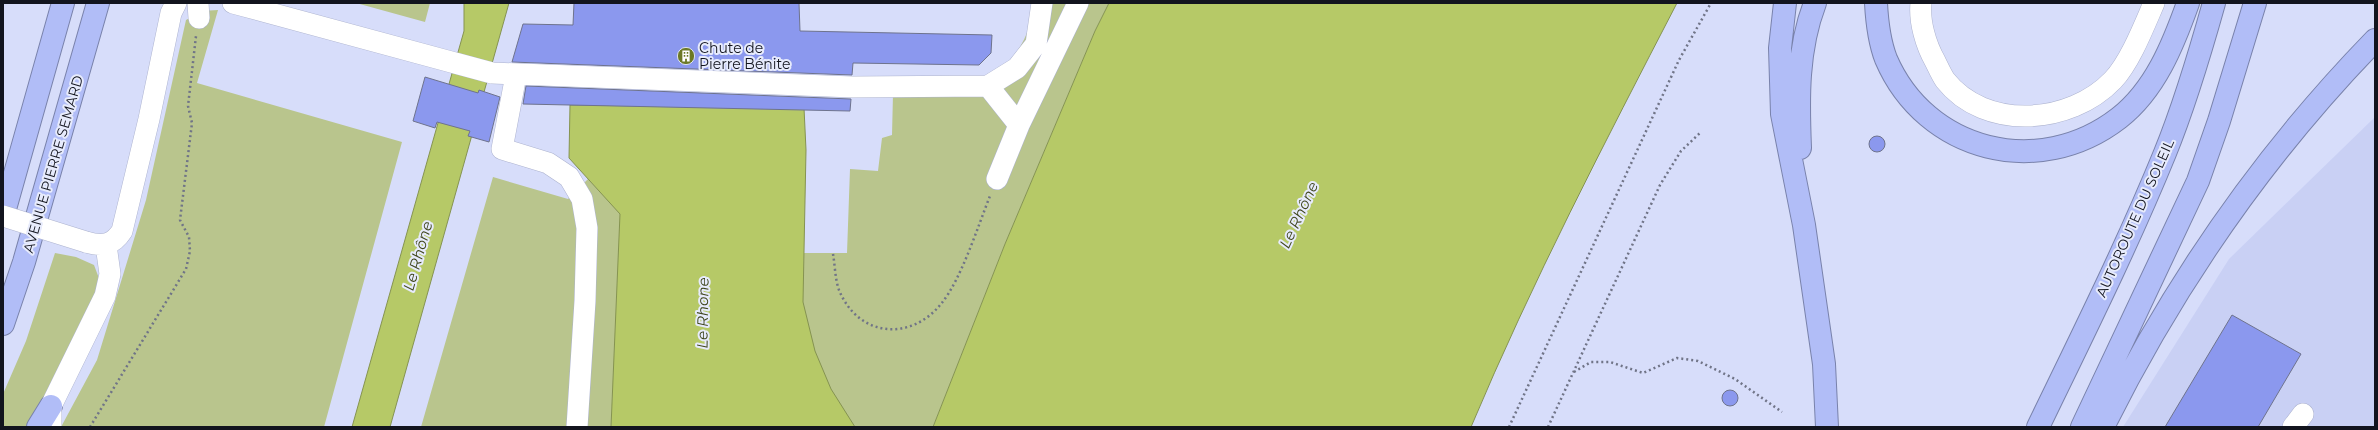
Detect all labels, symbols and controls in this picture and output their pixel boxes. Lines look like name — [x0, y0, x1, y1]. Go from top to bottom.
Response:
place label: Chute de Pierre Bénite — [699, 39, 790, 73]
building icon: Chute de Pierre Bénite — [676, 46, 696, 66]
street label: AVENUE PIERRE SEMARD — [19, 73, 87, 255]
street label: AUTOROUTE DU SOLEIL — [2092, 136, 2178, 300]
water label: Le Rhône — [1275, 178, 1322, 251]
water label: Le Rhône — [399, 219, 436, 293]
water label: Le Rhone — [692, 277, 713, 349]

